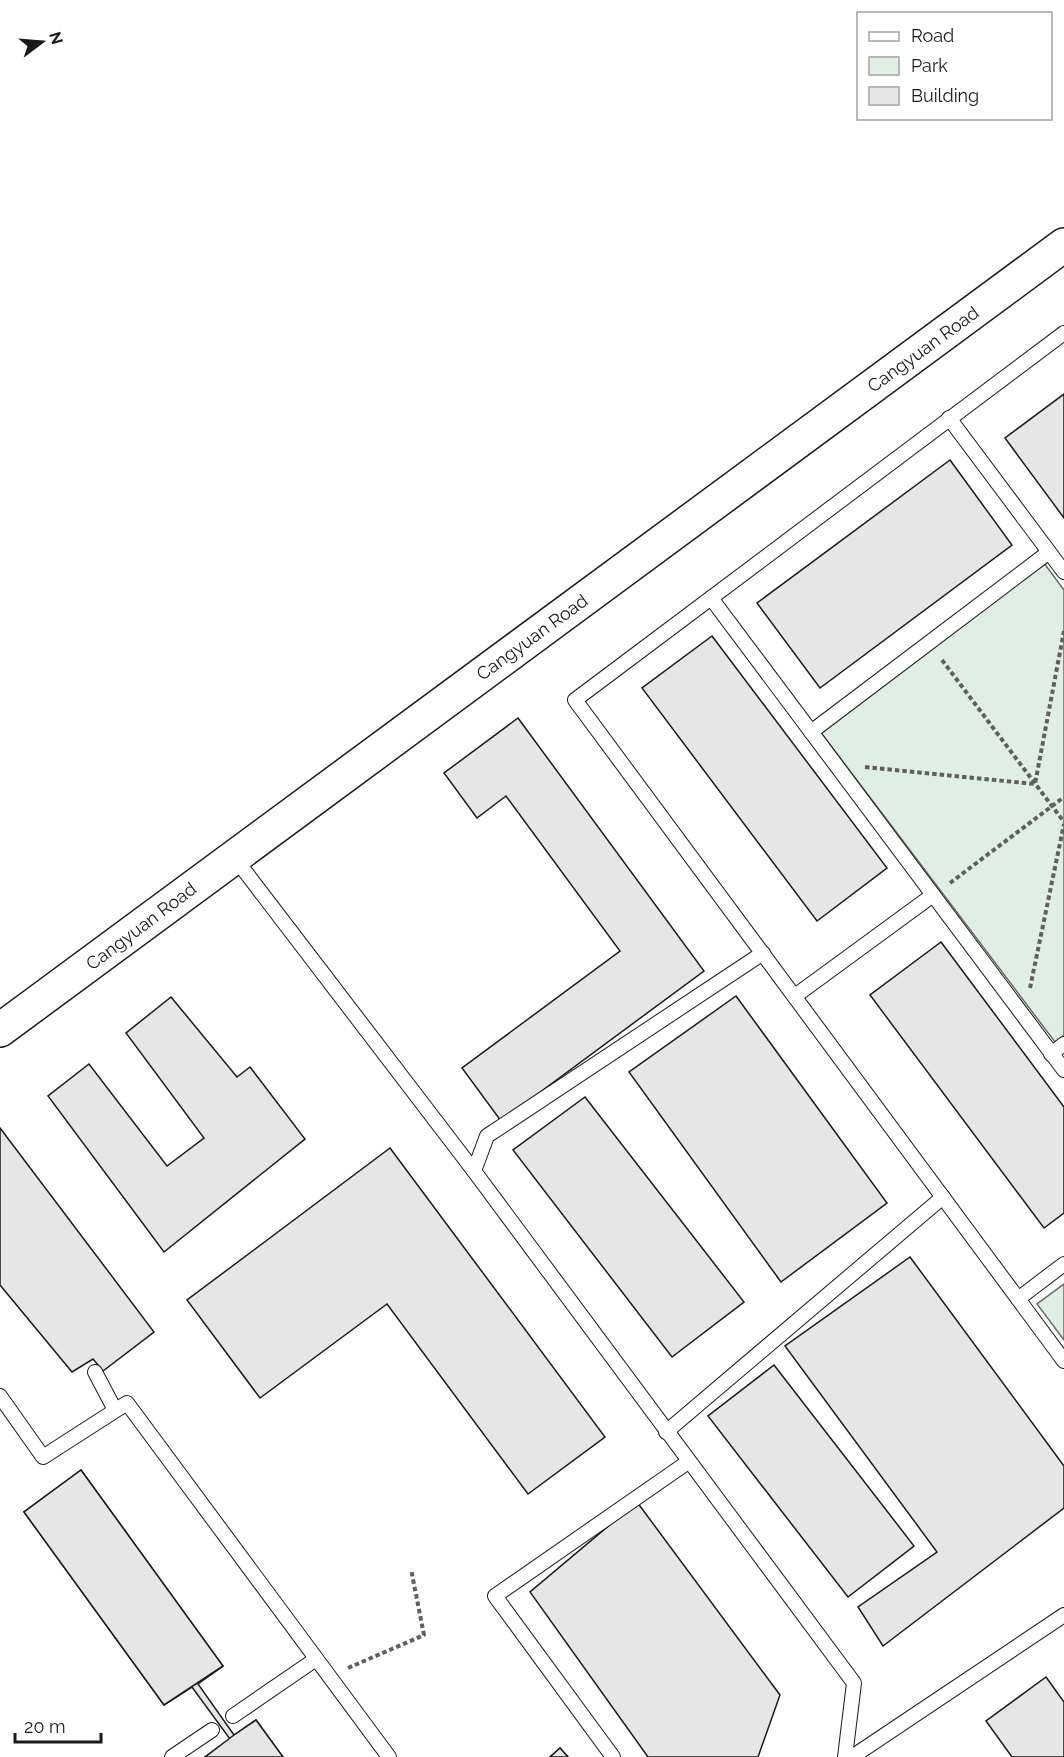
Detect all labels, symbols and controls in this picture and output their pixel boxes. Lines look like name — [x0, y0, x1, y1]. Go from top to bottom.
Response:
north arrow — [12, 12, 72, 72]
legend — [857, 12, 1052, 120]
text: Road — [911, 25, 954, 46]
text: N — [45, 30, 67, 46]
text: Park — [911, 55, 948, 76]
text: Building — [911, 85, 979, 106]
street label: Cangyuan Road — [863, 302, 983, 396]
street label: Cangyuan Road — [472, 590, 592, 684]
street label: Cangyuan Road — [82, 878, 200, 974]
scale bar — [15, 1706, 100, 1744]
text: 20 m — [24, 1716, 66, 1737]

